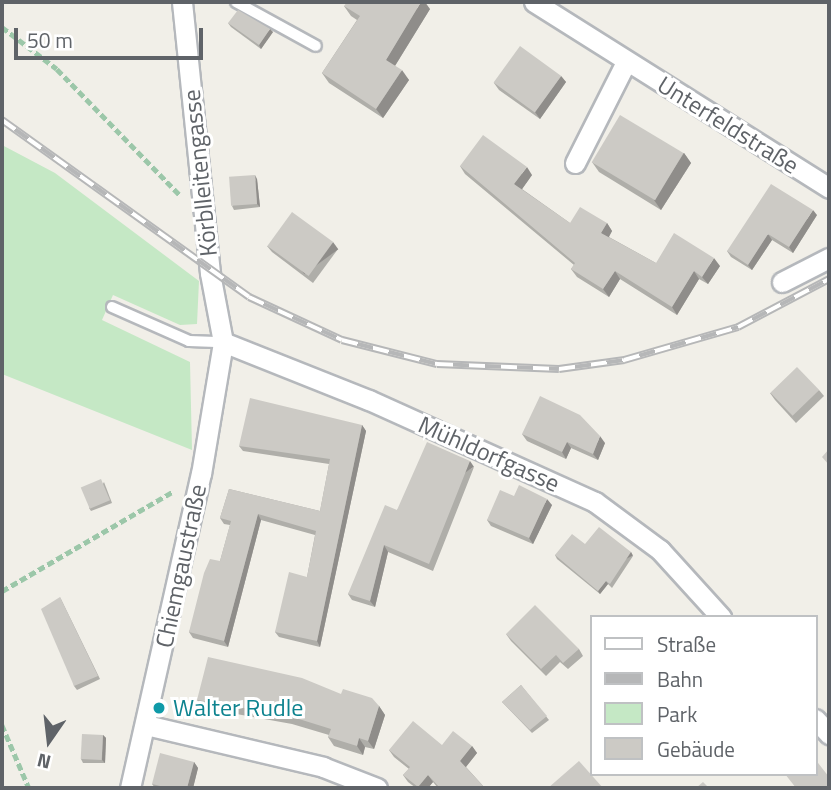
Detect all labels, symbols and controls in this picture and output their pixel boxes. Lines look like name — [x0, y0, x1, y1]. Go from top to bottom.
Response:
scale bar — [18, 14, 206, 58]
text: 50 m — [27, 24, 73, 56]
street label: Unterfeldstraße — [652, 70, 804, 180]
street label: Körblleitengasse — [177, 88, 223, 258]
street label: Mühldorfgasse — [414, 410, 564, 498]
street label: Chiemgaustraße — [150, 482, 212, 650]
legend — [590, 615, 817, 776]
text: Straße — [657, 628, 716, 660]
text: Bahn — [657, 663, 703, 695]
place label: Walter Rudle — [173, 694, 303, 722]
text: Park — [657, 698, 697, 730]
marker: Walter Rudle — [151, 700, 167, 716]
north arrow — [14, 706, 84, 776]
text: Gebäude — [657, 733, 735, 765]
text: N — [34, 746, 54, 778]

